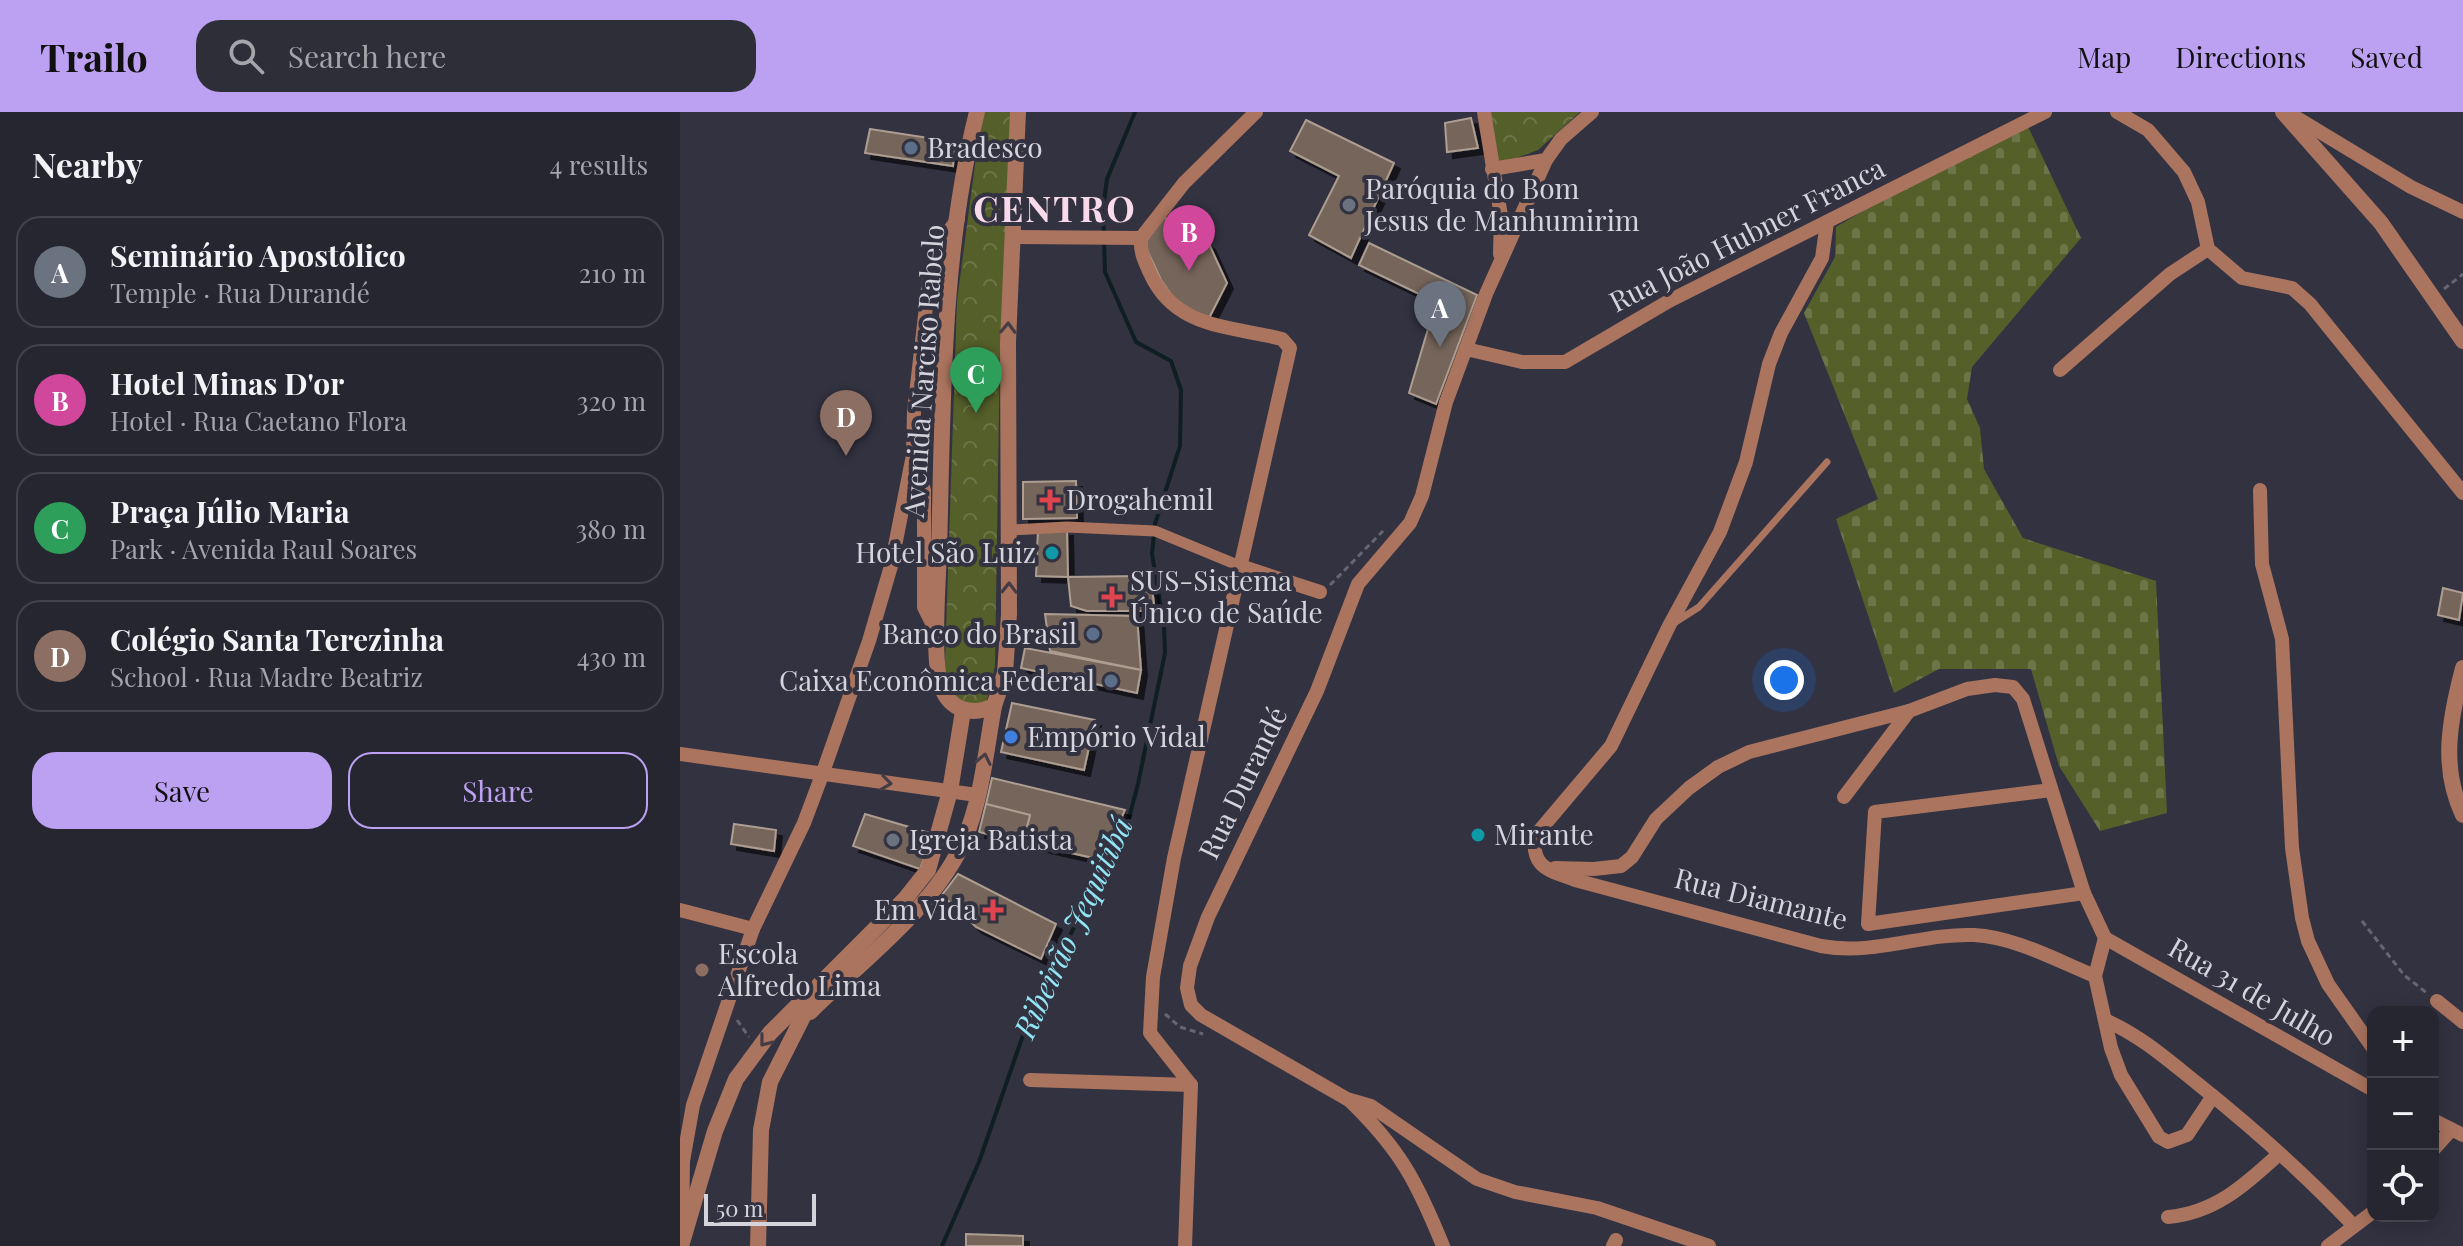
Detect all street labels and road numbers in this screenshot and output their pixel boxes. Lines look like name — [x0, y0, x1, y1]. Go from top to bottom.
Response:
street label: Rua João Hubner Franca — [1602, 148, 1890, 319]
street label: Avenida Narciso Rabelo — [894, 223, 951, 520]
street label: Rua Durandé — [1189, 700, 1294, 865]
street label: Rua Diamante — [1671, 858, 1852, 937]
street label: Rua 31 de Julho — [2162, 928, 2343, 1054]

